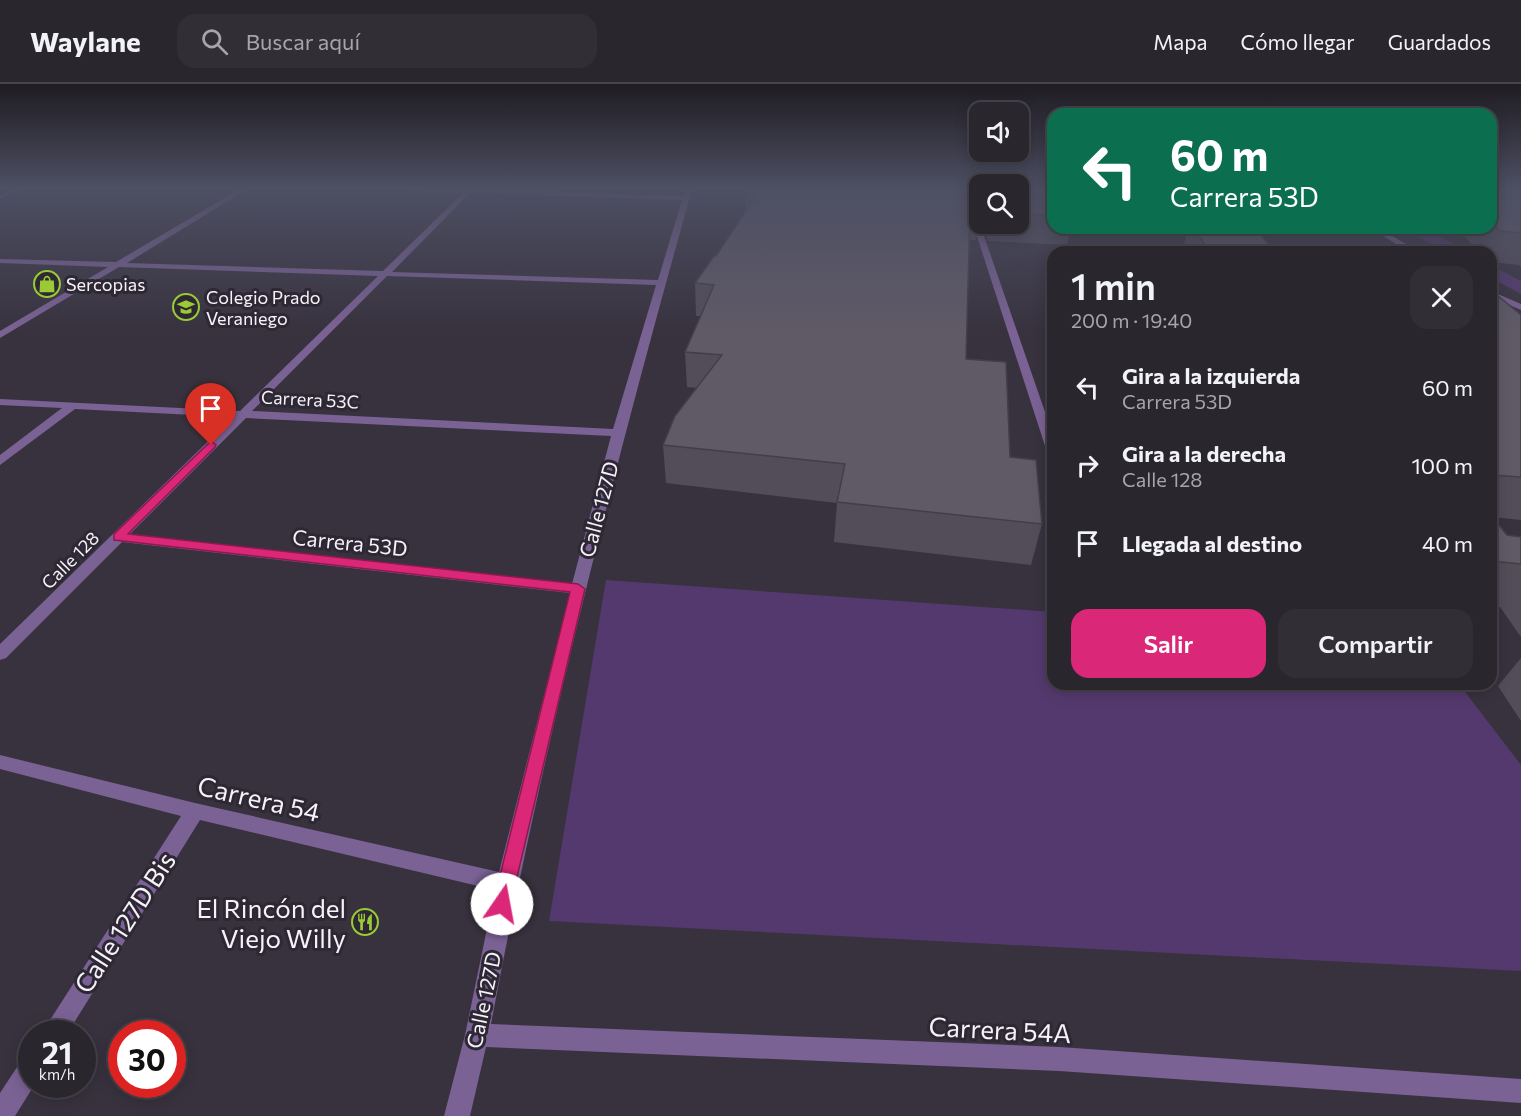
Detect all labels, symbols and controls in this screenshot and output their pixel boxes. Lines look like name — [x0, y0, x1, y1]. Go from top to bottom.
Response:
search box — [177, 14, 597, 68]
text: Waylane — [30, 24, 141, 58]
icon: search — [198, 25, 231, 58]
text: Buscar aquí — [246, 28, 360, 55]
text: Mapa — [1153, 29, 1208, 54]
text: Cómo llegar — [1241, 29, 1355, 54]
text: Guardados — [1388, 29, 1491, 54]
map controls — [969, 102, 1029, 234]
button: sound — [969, 102, 1029, 162]
text: 60 m — [1170, 128, 1269, 180]
icon: left — [1071, 132, 1149, 210]
button: search — [969, 174, 1029, 234]
text: Carrera 53D — [1170, 180, 1319, 213]
text: 1 min — [1071, 263, 1156, 307]
button: close — [1410, 266, 1473, 329]
shop icon: Sercopias — [32, 269, 62, 299]
place label: Sercopias — [66, 273, 145, 295]
place label: Colegio Prado Veraniego — [206, 286, 321, 329]
school or university icon: Colegio Prado Veraniego — [171, 292, 201, 322]
text: 200 m · 19:40 — [1071, 308, 1192, 332]
text: Gira a la izquierda — [1122, 362, 1300, 389]
icon: left — [1071, 371, 1104, 404]
text: 60 m — [1422, 374, 1473, 401]
pin — [185, 383, 236, 445]
street label: Carrera 53C — [260, 385, 360, 413]
text: Carrera 53D — [1122, 389, 1232, 413]
icon: arrive — [194, 392, 227, 425]
text: Gira a la derecha — [1122, 440, 1286, 467]
icon: right — [1071, 449, 1104, 482]
text: 100 m — [1411, 452, 1473, 479]
street label: Calle 127D — [573, 458, 623, 560]
text: Calle 128 — [1122, 467, 1202, 491]
street label: Carrera 53D — [291, 524, 409, 560]
street label: Calle 128 — [37, 527, 103, 593]
icon: arrive — [1071, 527, 1104, 560]
text: Llegada al destino — [1122, 530, 1302, 557]
text: 40 m — [1422, 530, 1473, 557]
button: Salir — [1071, 609, 1266, 678]
button: Compartir — [1278, 609, 1473, 678]
street label: Carrera 54 — [195, 769, 323, 827]
street label: Calle 127D Bis — [67, 846, 181, 998]
position arrow — [470, 872, 534, 936]
place label: El Rincón del Viejo Willy — [196, 892, 346, 953]
restaurant icon: El Rincón del Viejo Willy — [350, 907, 380, 937]
street label: Calle 127D — [461, 949, 505, 1051]
street label: Carrera 54A — [928, 1010, 1072, 1048]
speed limit sign: 30 — [108, 1020, 186, 1098]
text: 21 — [42, 1033, 72, 1070]
text: km/h — [39, 1065, 75, 1083]

